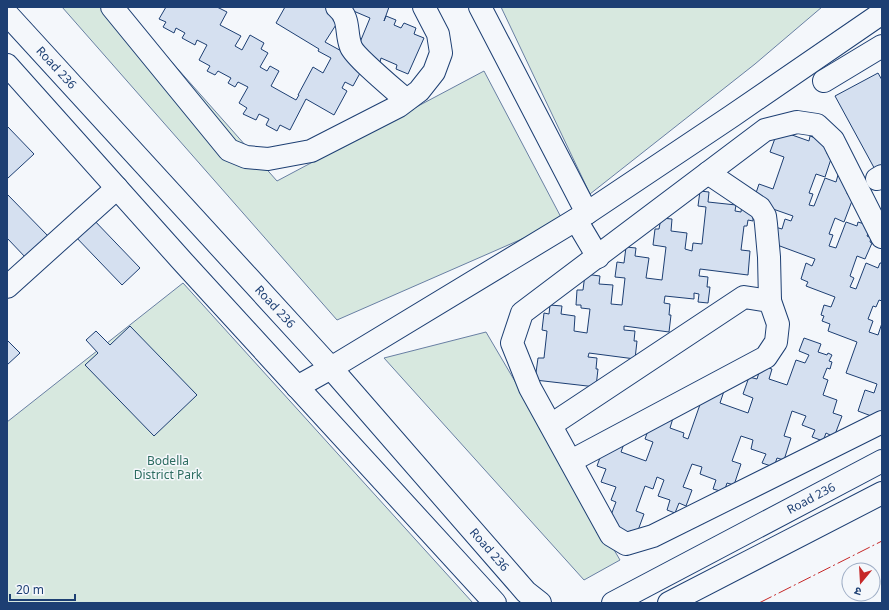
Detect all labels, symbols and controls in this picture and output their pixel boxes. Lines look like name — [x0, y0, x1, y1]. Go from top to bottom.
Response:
street label: Road 236 — [33, 42, 81, 93]
street label: Road 236 — [251, 281, 300, 332]
park label: Bodella District Park — [134, 452, 203, 483]
street label: Road 236 — [784, 478, 838, 518]
street label: Road 236 — [466, 524, 513, 575]
north arrow — [841, 562, 881, 602]
scale bar — [10, 576, 75, 602]
text: 20 m — [16, 581, 44, 598]
text: उ — [852, 584, 863, 600]

